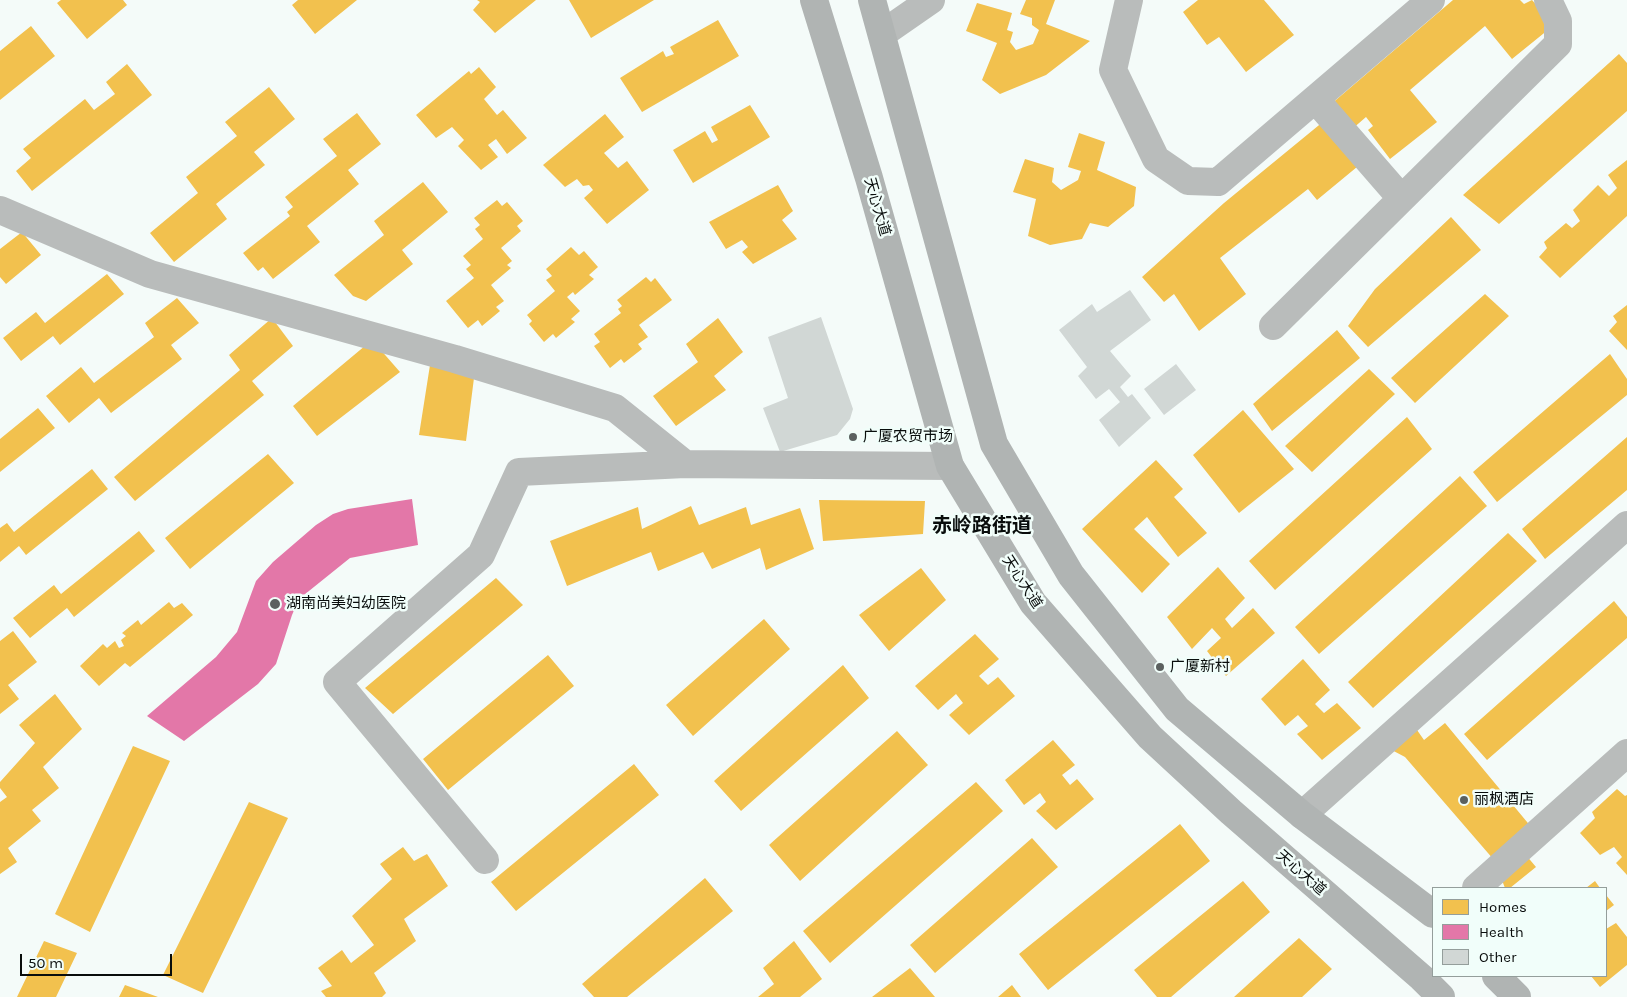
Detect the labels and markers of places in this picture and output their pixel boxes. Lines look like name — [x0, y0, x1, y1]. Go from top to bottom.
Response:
place label: 广厦农贸市场 — [863, 428, 953, 446]
marker: 广厦农贸市场 — [847, 431, 859, 443]
place label: 湖南尚美妇幼医院 — [286, 595, 406, 613]
marker: 湖南尚美妇幼医院 — [268, 597, 282, 611]
place label: 广厦新村 — [1170, 658, 1230, 676]
marker: 广厦新村 — [1154, 661, 1166, 673]
place label: 丽枫酒店 — [1474, 791, 1534, 809]
marker: 丽枫酒店 — [1458, 794, 1470, 806]

